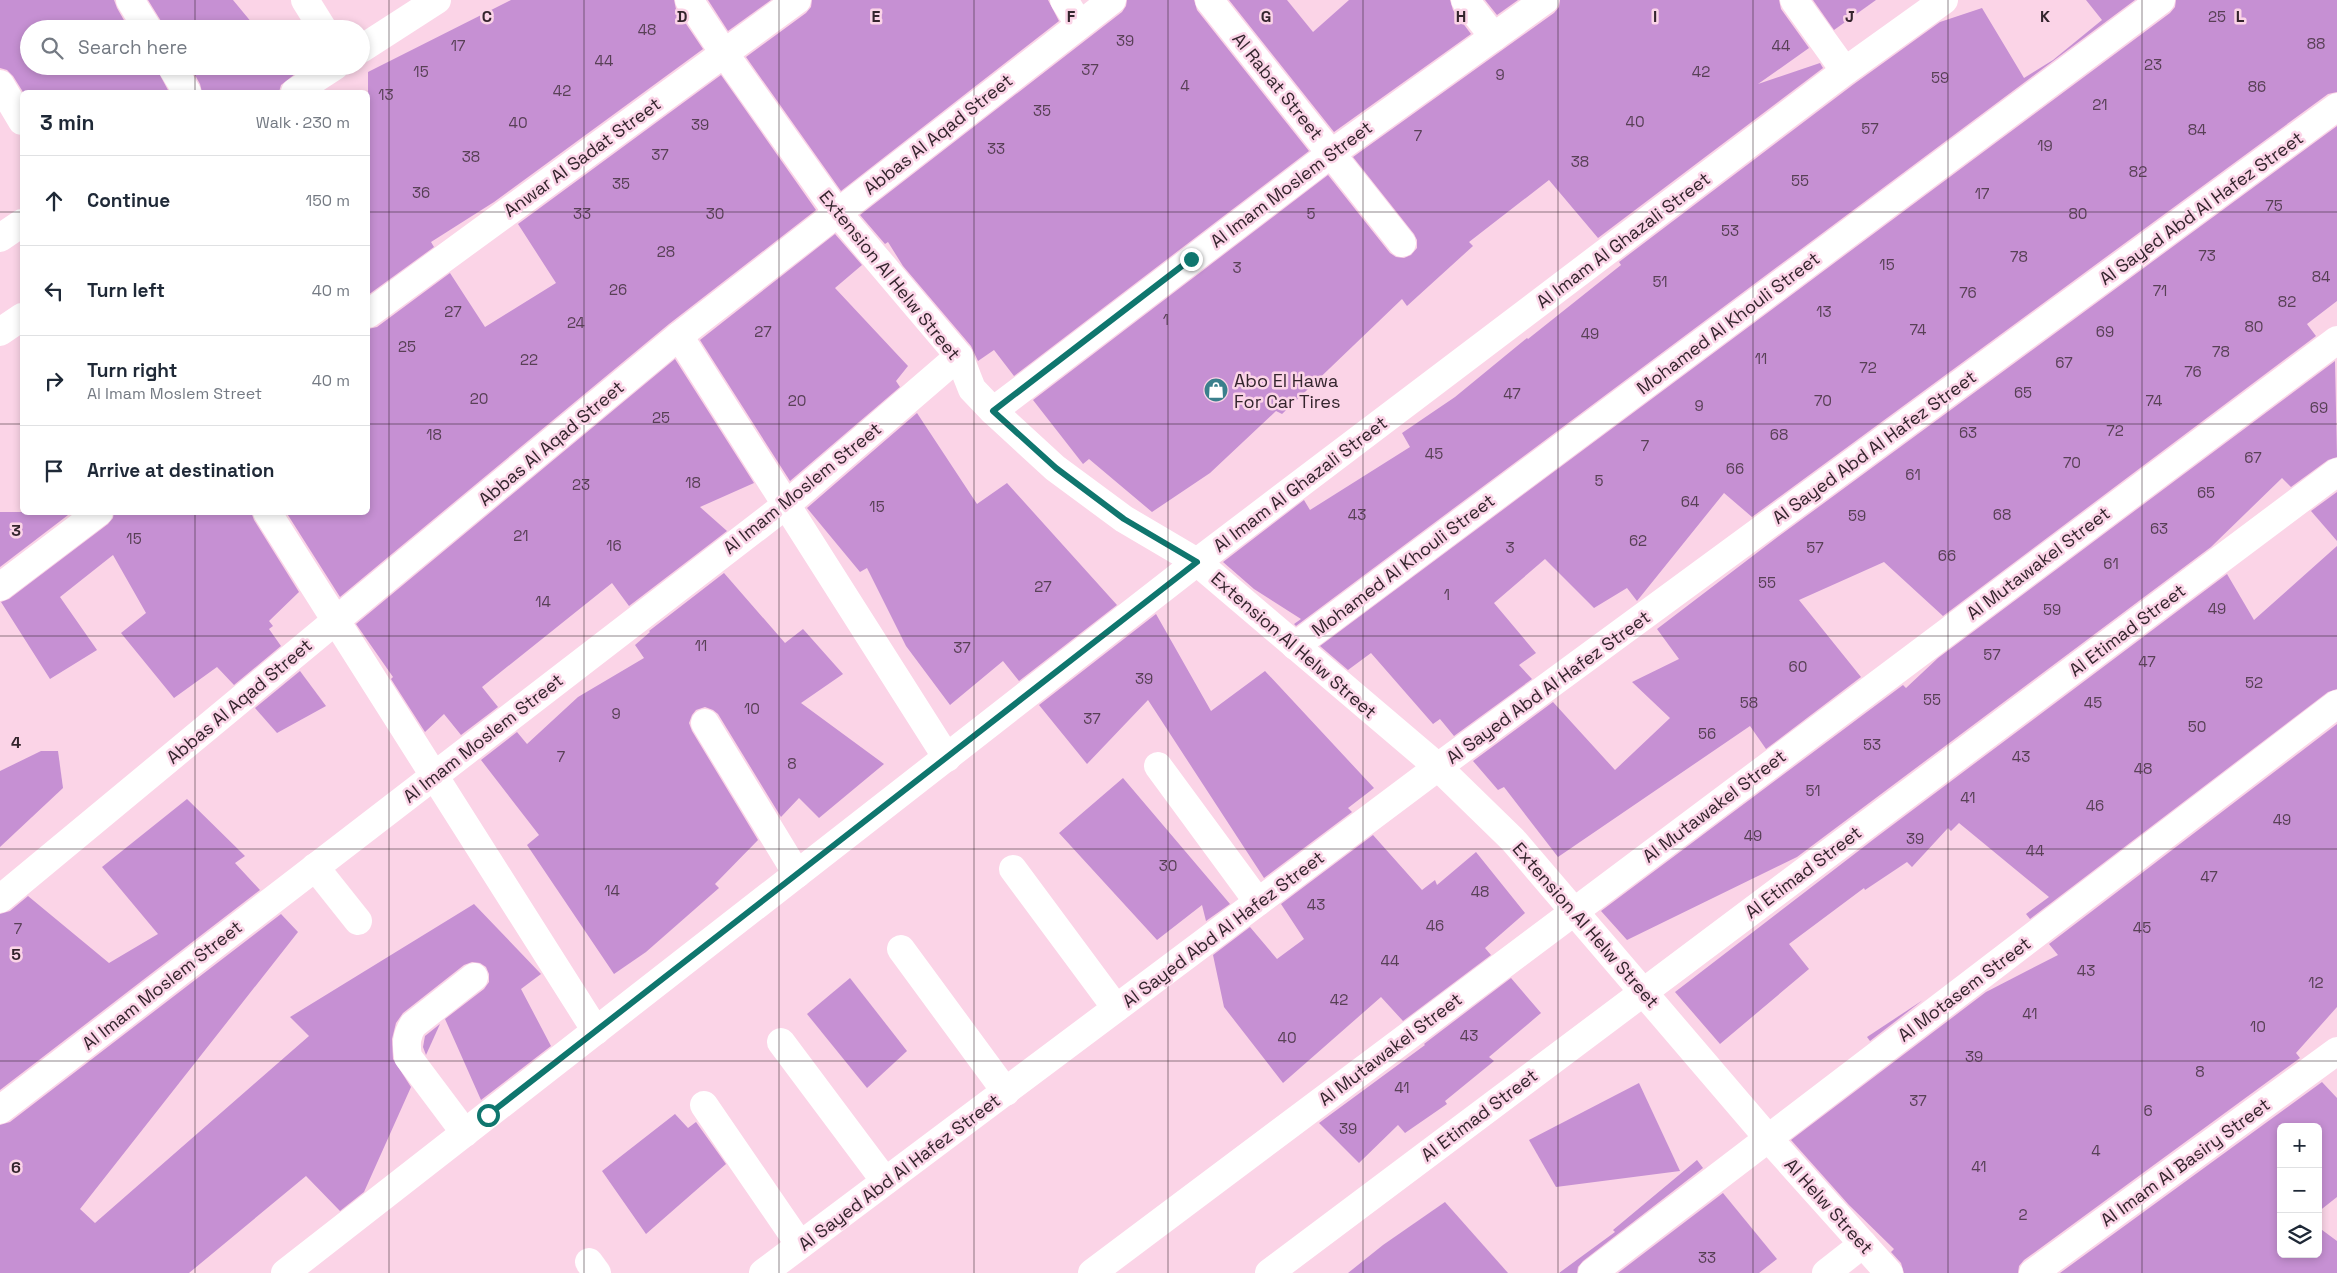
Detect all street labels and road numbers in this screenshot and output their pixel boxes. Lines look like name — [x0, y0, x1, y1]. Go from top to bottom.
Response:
street label: Al Rabat Street — [1228, 28, 1328, 144]
street label: Abbas Al Aqad Street — [859, 69, 1017, 199]
street label: Anwar Al Sadat Street — [499, 92, 665, 222]
street label: Al Imam Moslem Street — [1205, 116, 1377, 252]
street label: Al Sayed Abd Al Hafez Street — [2094, 126, 2308, 290]
street label: Al Imam Al Ghazali Street — [1531, 167, 1715, 313]
street label: Extension Al Helw Street — [814, 185, 966, 365]
street label: Mohamed Al Khouli Street — [1632, 247, 1824, 399]
street label: Al Sayed Abd Al Hafez Street — [1767, 365, 1981, 529]
street label: Abbas Al Aqad Street — [473, 375, 629, 511]
street label: Al Imam Al Ghazali Street — [1208, 411, 1392, 557]
street label: Al Imam Moslem Street — [718, 417, 886, 559]
street label: Mohamed Al Khouli Street — [1307, 489, 1499, 641]
street label: Al Mutawakel Street — [1962, 501, 2114, 625]
street label: Extension Al Helw Street — [1206, 567, 1382, 723]
street label: Al Etimad Street — [2064, 579, 2190, 681]
street label: Al Sayed Abd Al Hafez Street — [1441, 605, 1655, 769]
street label: Abbas Al Aqad Street — [161, 633, 317, 769]
street label: Al Imam Moslem Street — [398, 668, 568, 808]
street label: Al Mutawakel Street — [1638, 744, 1790, 868]
street label: Al Etimad Street — [1740, 821, 1866, 923]
street label: Extension Al Helw Street — [1508, 837, 1664, 1013]
street label: Al Sayed Abd Al Hafez Street — [1117, 846, 1329, 1012]
street label: Al Imam Moslem Street — [77, 915, 247, 1055]
street label: Al Motasem Street — [1893, 932, 2035, 1046]
street label: Al Mutawakel Street — [1314, 987, 1466, 1111]
street label: Al Etimad Street — [1416, 1064, 1542, 1166]
street label: Al Sayed Abd Al Hafez Street — [793, 1089, 1005, 1255]
street label: Al Imam Al Basiry Street — [2096, 1093, 2274, 1231]
street label: Al Helw Street — [1780, 1153, 1878, 1259]

